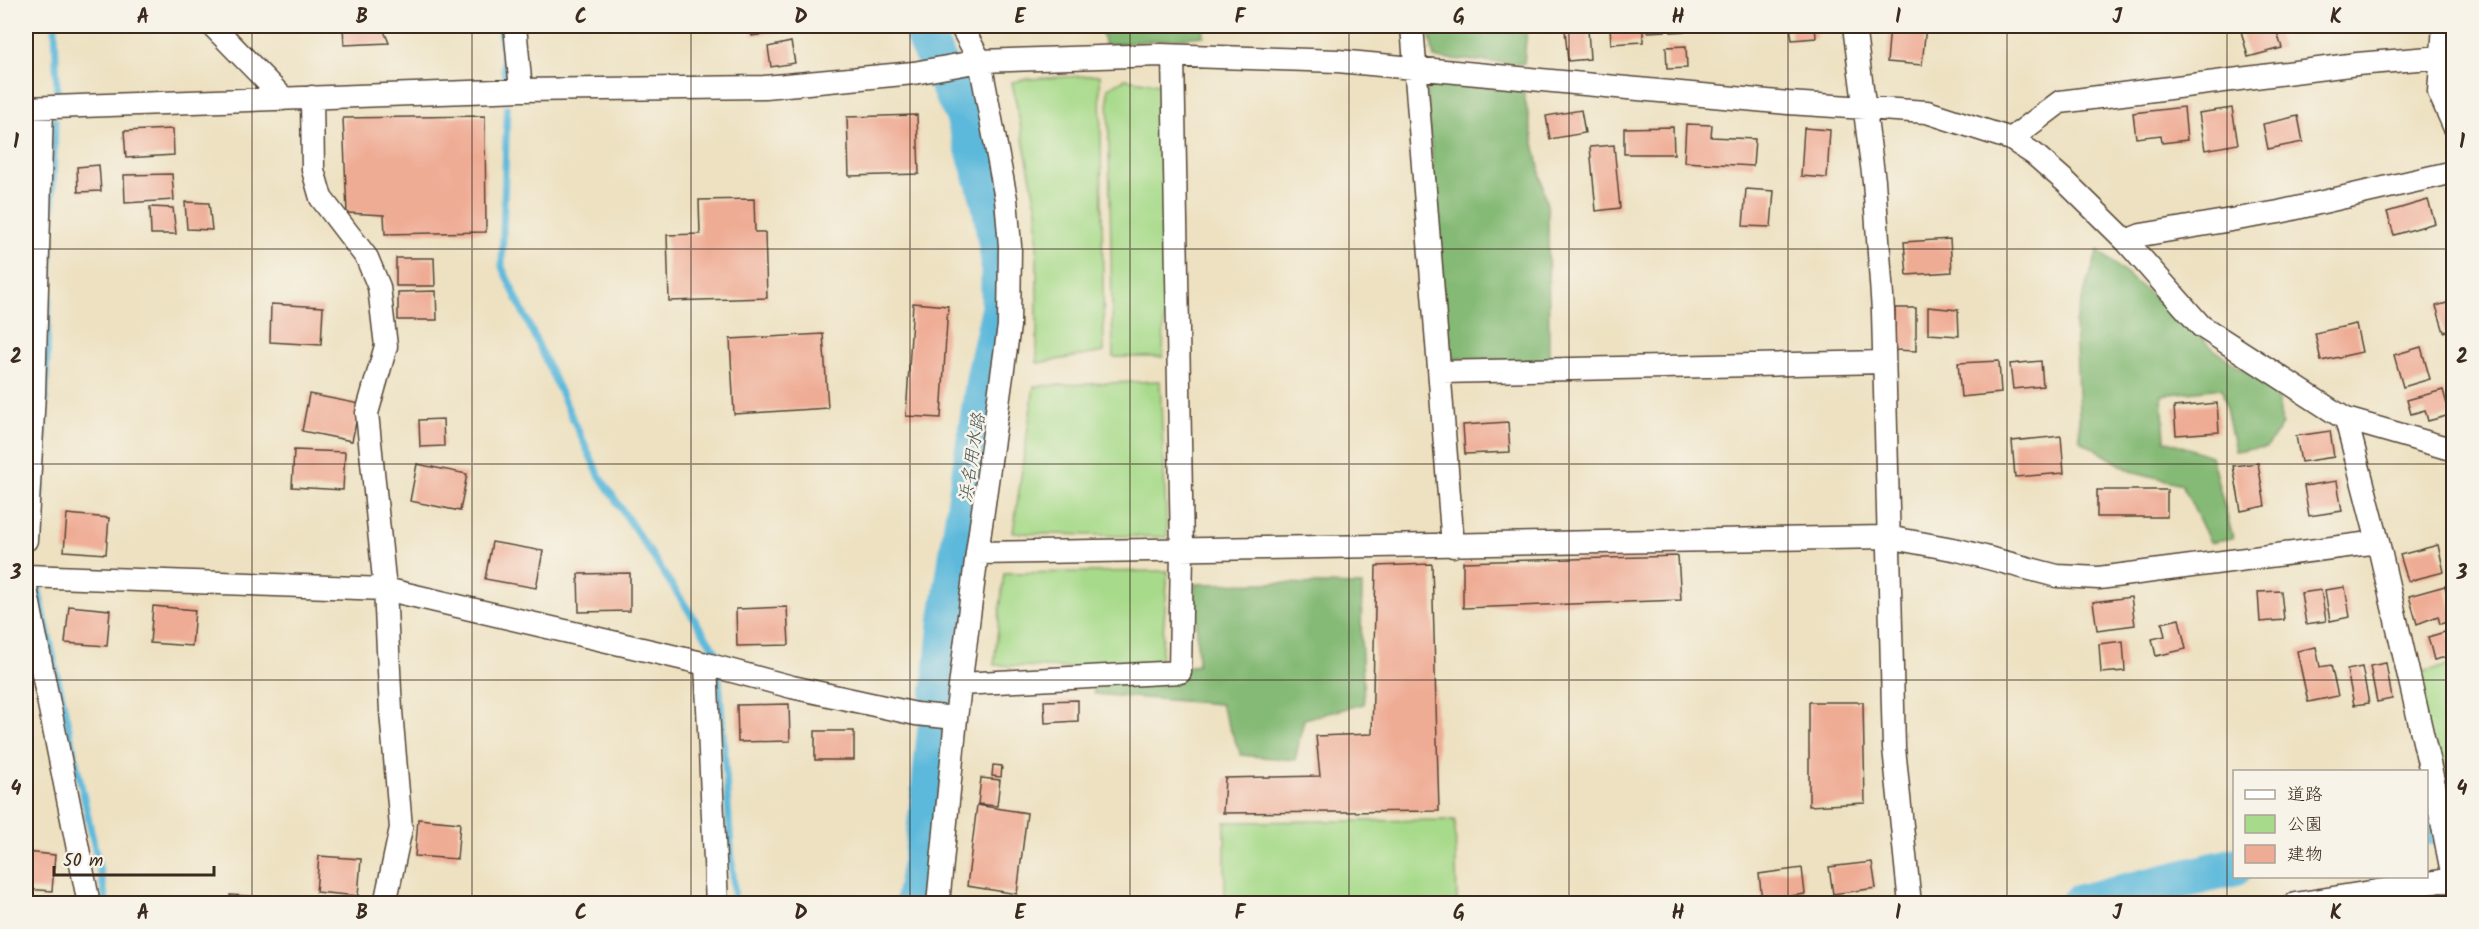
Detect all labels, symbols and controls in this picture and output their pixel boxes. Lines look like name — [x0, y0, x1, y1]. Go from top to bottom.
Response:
text: A — [137, 2, 149, 34]
text: B — [356, 2, 368, 34]
text: C — [575, 2, 587, 34]
text: D — [794, 2, 808, 34]
text: E — [1014, 2, 1026, 34]
text: F — [1235, 2, 1247, 34]
text: G — [1453, 2, 1465, 34]
text: H — [1671, 2, 1685, 34]
text: I — [1895, 2, 1901, 34]
text: J — [2112, 2, 2123, 34]
text: K — [2330, 2, 2342, 34]
text: 1 — [13, 127, 19, 159]
text: 1 — [2459, 127, 2465, 159]
text: 2 — [10, 342, 22, 374]
text: 2 — [2456, 342, 2468, 374]
water label: 浜名用水路 — [952, 410, 995, 505]
text: 3 — [10, 558, 22, 590]
text: 3 — [2456, 558, 2468, 590]
legend — [2233, 770, 2428, 878]
text: 4 — [11, 774, 22, 806]
text: 4 — [2457, 774, 2468, 806]
text: 道路 — [2287, 781, 2323, 810]
text: 公園 — [2287, 811, 2323, 840]
scale bar — [54, 839, 214, 877]
text: 建物 — [2287, 841, 2323, 870]
text: 50 m — [63, 847, 103, 876]
text: A — [137, 898, 149, 929]
text: B — [356, 898, 368, 929]
text: C — [575, 898, 587, 929]
text: D — [794, 898, 808, 929]
text: E — [1014, 898, 1026, 929]
text: F — [1235, 898, 1247, 929]
text: G — [1453, 898, 1465, 929]
text: H — [1671, 898, 1685, 929]
text: I — [1895, 898, 1901, 929]
text: J — [2112, 898, 2123, 929]
text: K — [2330, 898, 2342, 929]

